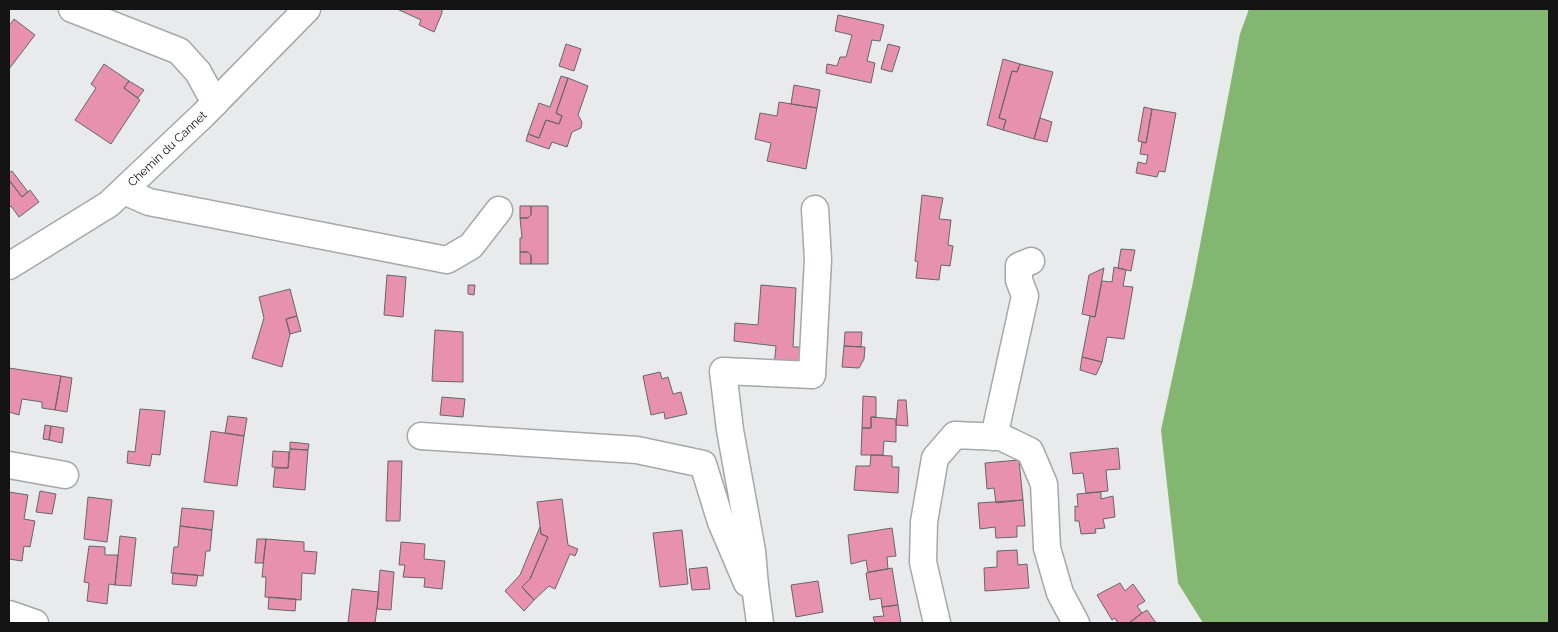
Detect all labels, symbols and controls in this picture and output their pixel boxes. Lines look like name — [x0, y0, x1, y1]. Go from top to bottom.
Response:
street label: Chemin du Cannet — [125, 108, 210, 189]

